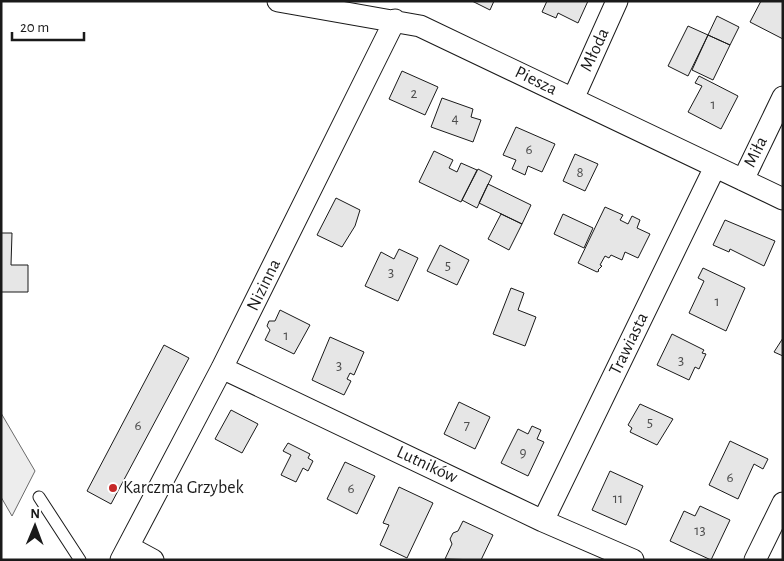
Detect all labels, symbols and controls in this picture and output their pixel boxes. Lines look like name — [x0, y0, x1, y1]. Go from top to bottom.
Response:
scale bar — [12, 10, 85, 42]
text: 20 m — [20, 20, 49, 35]
street label: Młoda — [577, 26, 613, 74]
street label: Piesza — [512, 63, 560, 99]
house number: 2 — [411, 86, 418, 101]
house number: 1 — [710, 97, 716, 112]
house number: 4 — [451, 111, 459, 126]
street label: Miła — [741, 134, 771, 170]
house number: 6 — [525, 142, 533, 157]
house number: 8 — [576, 165, 584, 180]
street label: Nizinna — [244, 256, 284, 314]
house number: 5 — [445, 258, 451, 273]
house number: 3 — [388, 265, 394, 280]
house number: 1 — [714, 294, 720, 309]
street label: Trawiasta — [606, 310, 652, 378]
house number: 1 — [283, 328, 289, 343]
house number: 3 — [678, 353, 684, 368]
house number: 3 — [336, 358, 342, 373]
house number: 5 — [647, 415, 653, 430]
house number: 6 — [134, 418, 142, 433]
house number: 7 — [464, 418, 470, 433]
street label: Lutników — [394, 443, 460, 487]
house number: 9 — [519, 445, 527, 460]
house number: 6 — [726, 470, 734, 485]
place label: Karczma Grzybek — [123, 479, 245, 497]
house number: 6 — [347, 481, 355, 496]
marker: Karczma Grzybek — [107, 482, 119, 494]
house number: 11 — [613, 491, 623, 506]
north arrow — [10, 501, 60, 551]
text: N — [30, 507, 40, 521]
house number: 13 — [694, 523, 706, 538]

